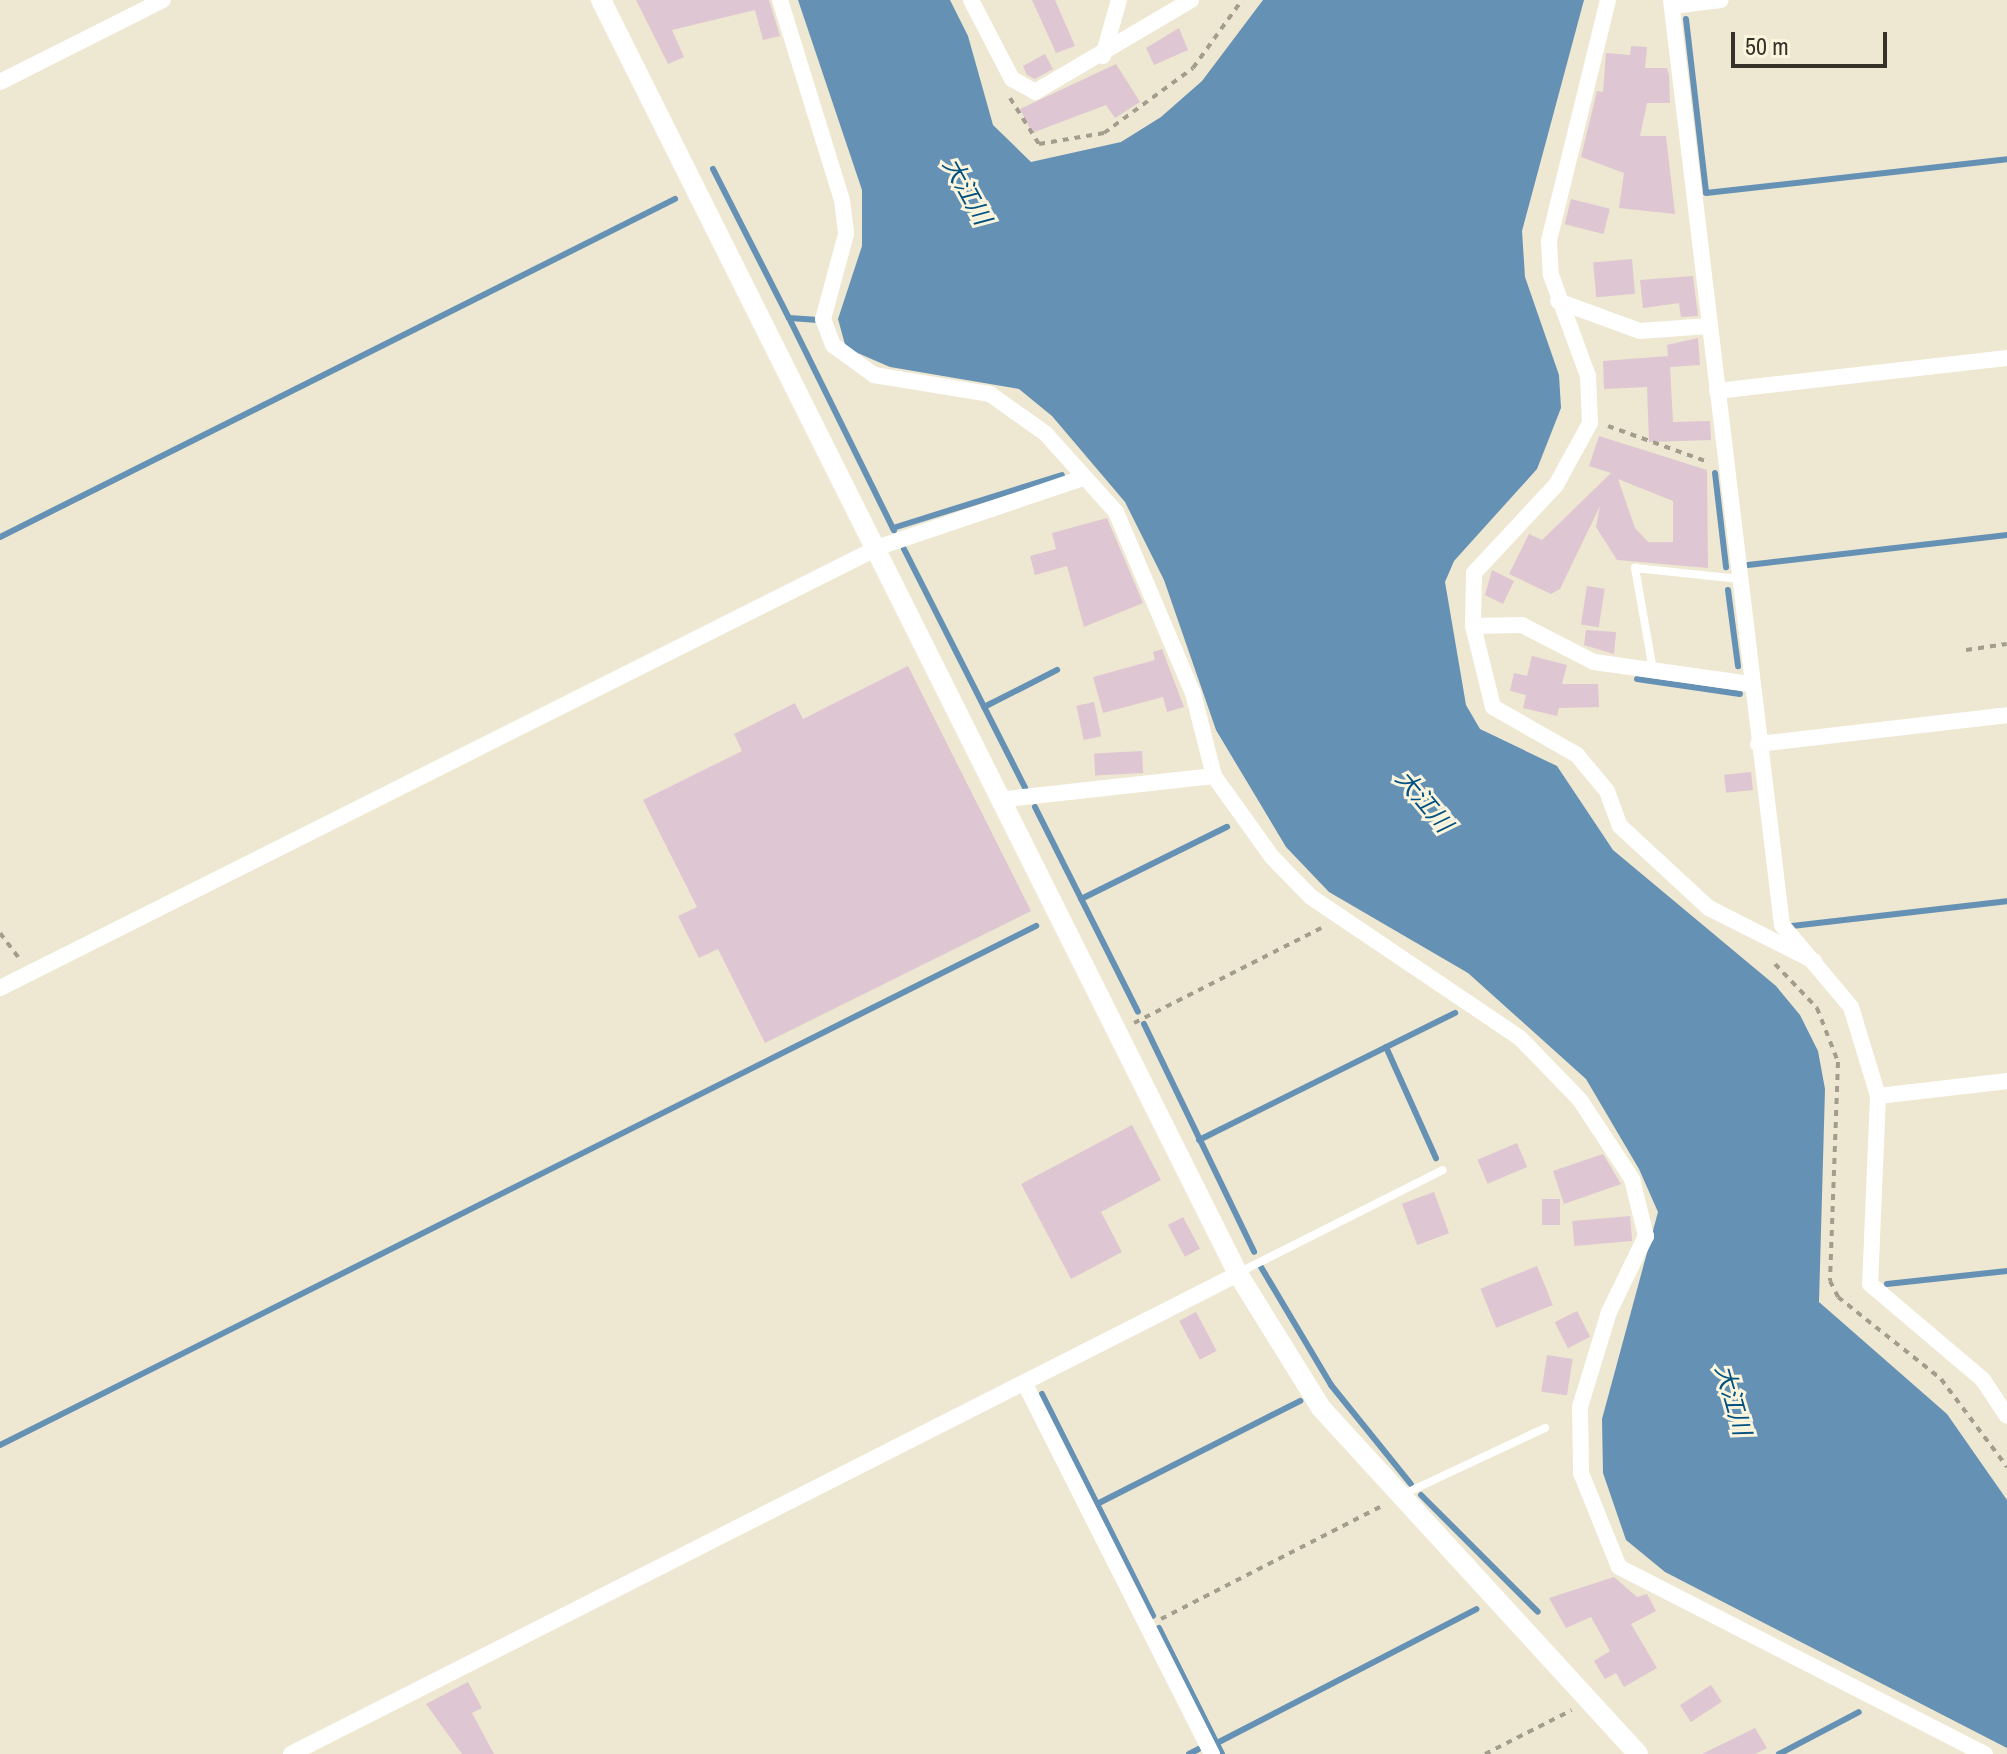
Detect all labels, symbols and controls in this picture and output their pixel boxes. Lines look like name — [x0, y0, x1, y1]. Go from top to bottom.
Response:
scale bar — [1735, 16, 1891, 66]
text: 50 m — [1745, 30, 1789, 62]
water label: 大江川 — [937, 153, 997, 229]
water label: 大江川 — [1390, 764, 1458, 838]
water label: 大江川 — [1709, 1361, 1757, 1439]

